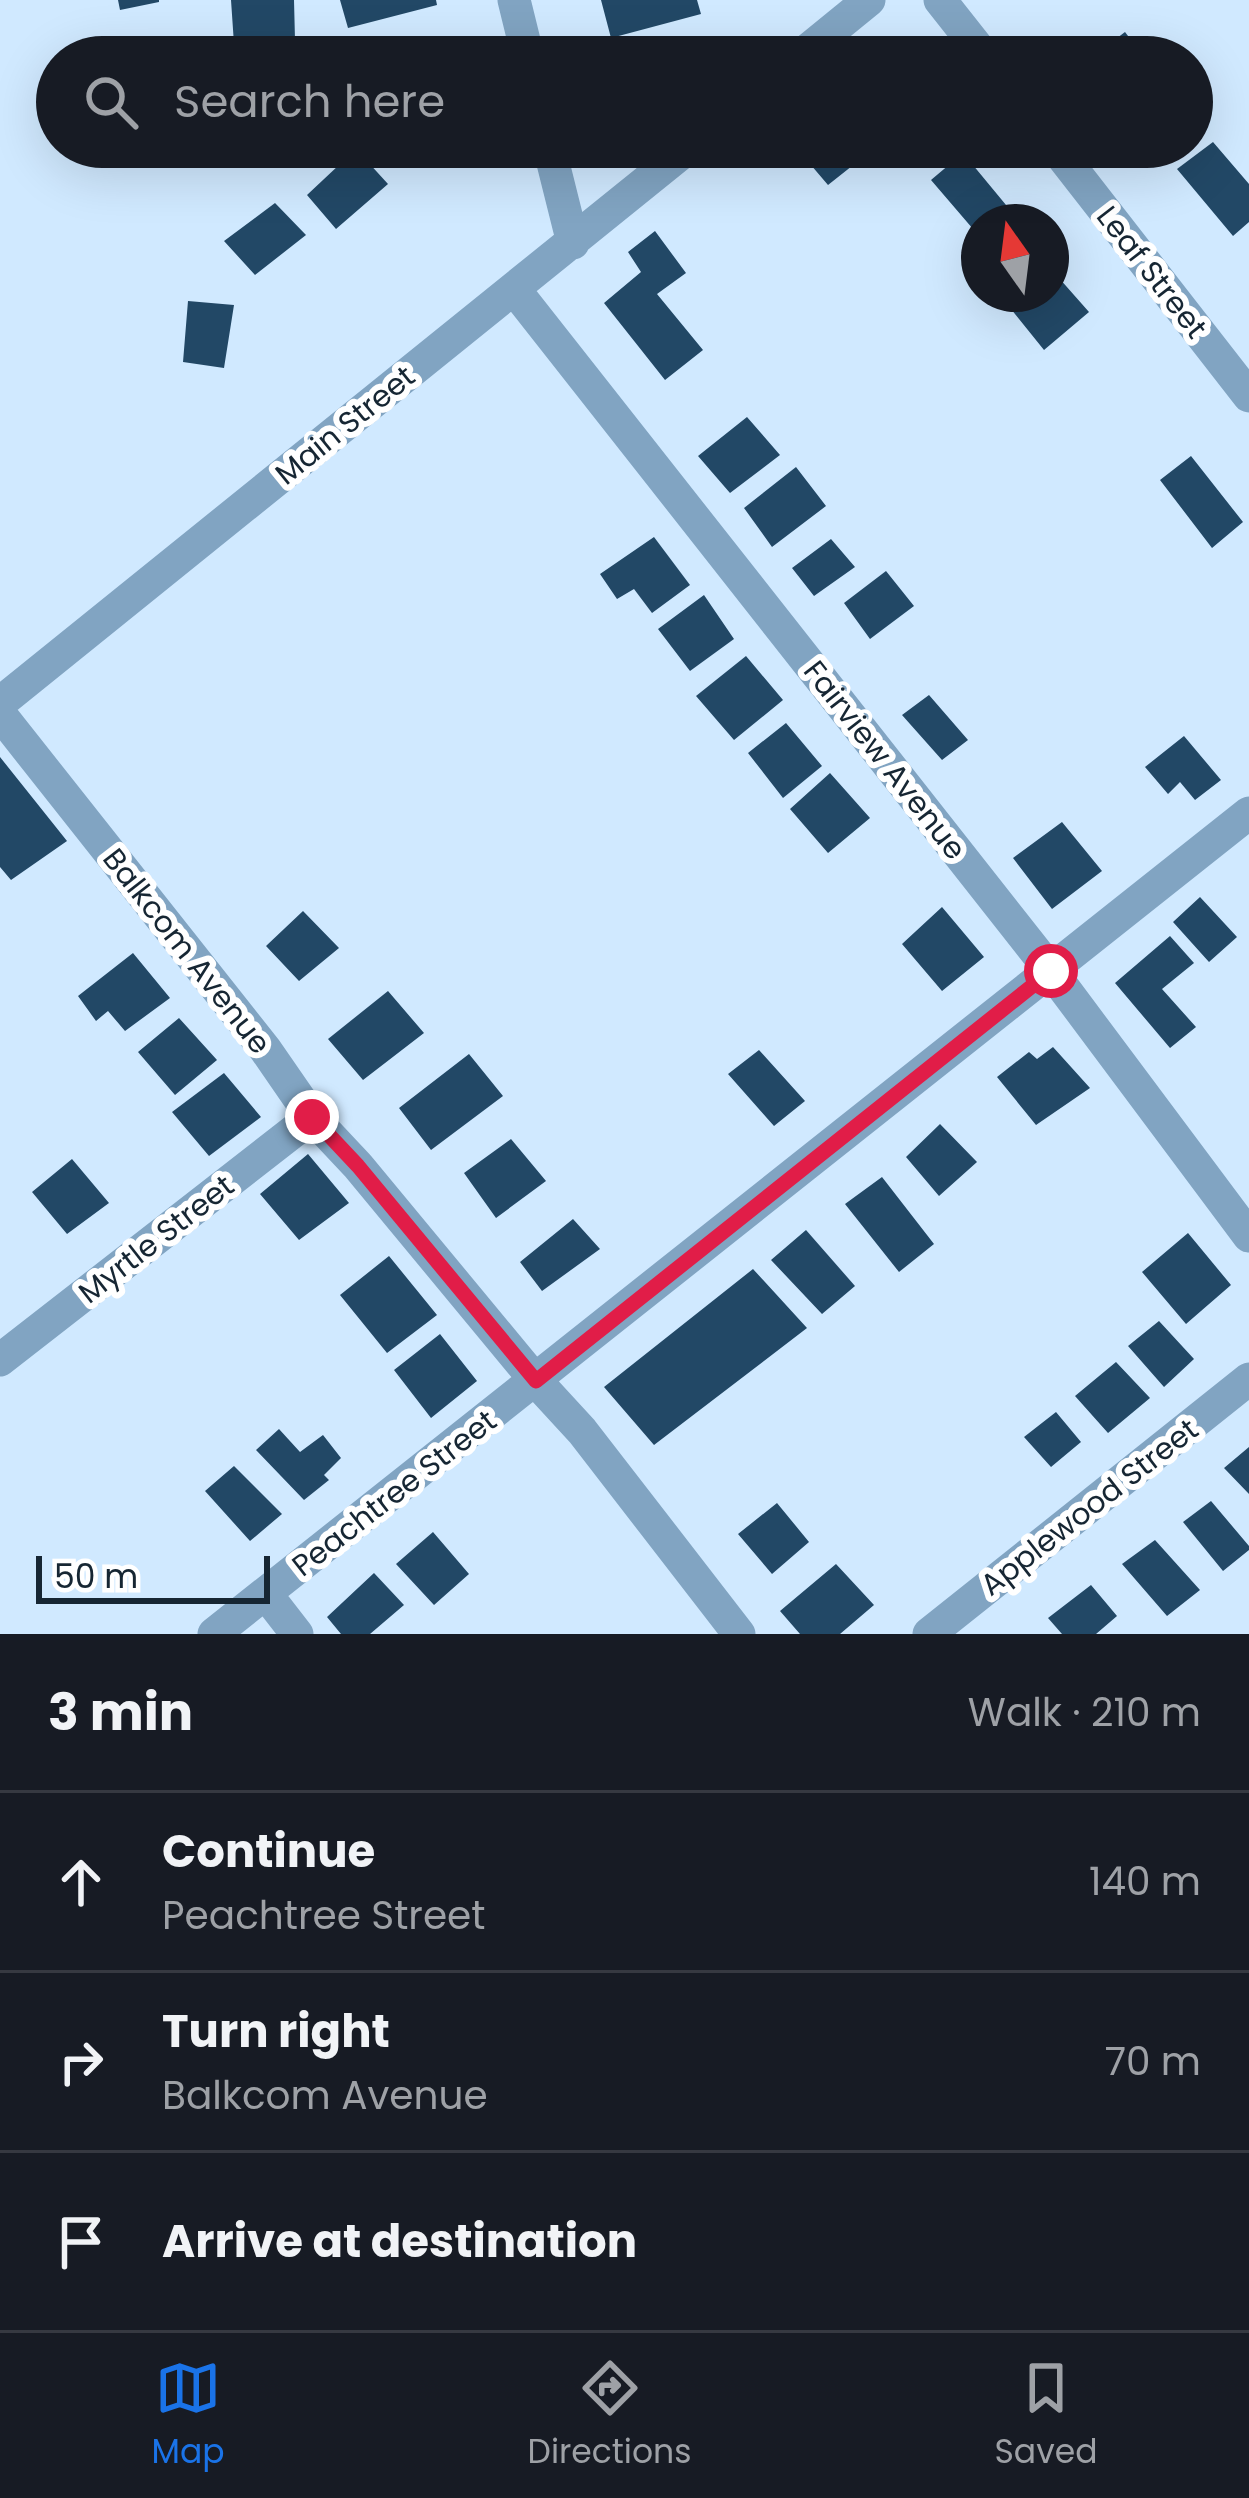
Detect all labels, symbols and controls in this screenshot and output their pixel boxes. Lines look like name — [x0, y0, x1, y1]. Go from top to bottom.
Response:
search box — [36, 36, 1213, 168]
icon: search — [78, 69, 144, 135]
text: Search here — [174, 70, 445, 133]
street label: Leaf Street — [1087, 197, 1217, 347]
north arrow — [961, 204, 1069, 312]
street label: Main Street — [266, 355, 424, 495]
street label: Fairview Avenue — [794, 651, 976, 869]
street label: Balkcom Avenue — [93, 839, 281, 1063]
route start — [1024, 944, 1078, 998]
route end — [285, 1090, 339, 1144]
street label: Myrtle Street — [69, 1165, 243, 1313]
street label: Peachtree Street — [283, 1399, 505, 1587]
street label: Applewood Street — [971, 1408, 1207, 1606]
scale bar — [36, 1550, 270, 1603]
text: 50 m — [54, 1553, 138, 1600]
text: 3 min — [48, 1676, 193, 1748]
text: Walk · 210 m — [968, 1685, 1201, 1740]
text: Continue — [162, 1820, 375, 1883]
icon: ahead — [48, 1849, 114, 1915]
text: 140 m — [1089, 1854, 1201, 1909]
text: Peachtree Street — [162, 1888, 485, 1943]
text: Turn right — [162, 2000, 390, 2063]
icon: right — [48, 2029, 114, 2095]
text: 70 m — [1105, 2034, 1201, 2089]
text: Balkcom Avenue — [162, 2068, 488, 2123]
icon: arrive — [48, 2209, 114, 2275]
text: Arrive at destination — [162, 2210, 637, 2273]
tab: Map — [152, 2355, 225, 2477]
tab: Directions — [528, 2355, 691, 2477]
tab: Saved — [995, 2355, 1097, 2477]

